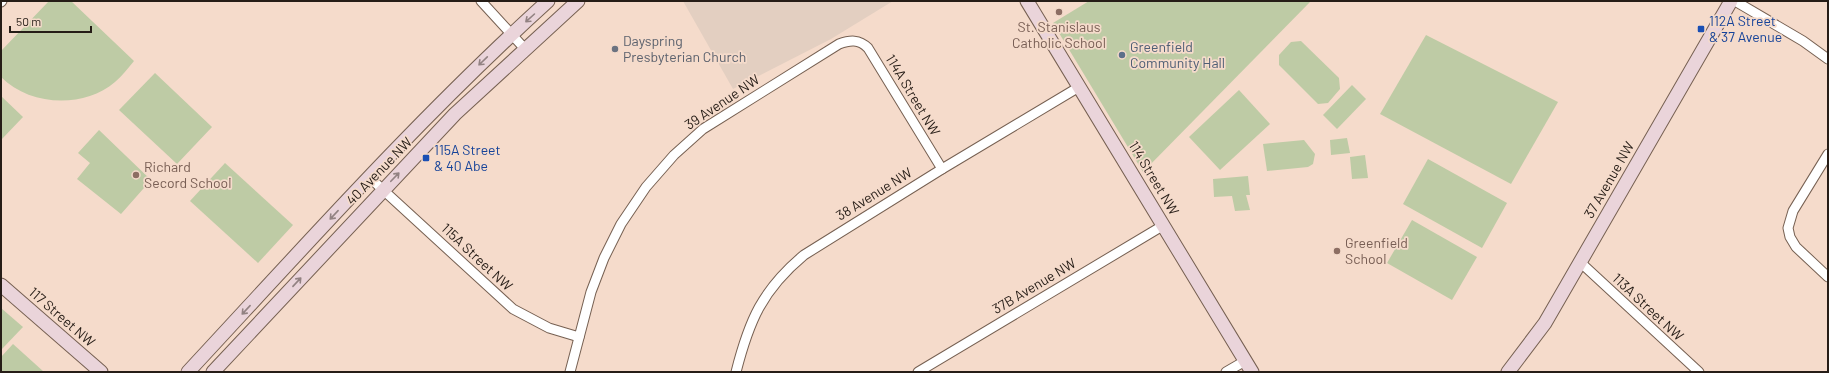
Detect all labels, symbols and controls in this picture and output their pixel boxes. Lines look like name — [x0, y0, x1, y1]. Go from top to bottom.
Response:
marker: St. Stanislaus Catholic School — [1054, 7, 1064, 17]
scale bar — [10, 8, 91, 34]
place label: 112A Street & 37 Avenue — [1709, 12, 1782, 45]
one-way arrow — [524, 13, 535, 22]
text: 50 m — [16, 14, 41, 28]
place label: St. Stanislaus Catholic School — [1012, 18, 1106, 51]
marker: 112A Street & 37 Avenue — [1696, 24, 1706, 34]
place label: Dayspring Presbyterian Church — [623, 32, 746, 65]
place label: Greenfield Community Hall — [1130, 38, 1225, 71]
marker: Dayspring Presbyterian Church — [610, 44, 620, 54]
marker: Greenfield Community Hall — [1117, 50, 1127, 60]
street label: 114A Street NW — [883, 51, 944, 138]
one-way arrow — [478, 56, 488, 66]
street label: 39 Avenue NW — [681, 70, 762, 133]
street label: 40 Avenue NW — [342, 133, 415, 208]
street label: 114 Street NW — [1126, 138, 1183, 218]
street label: 37 Avenue NW — [1580, 138, 1637, 221]
place label: 115A Street & 40 Abe — [434, 141, 501, 174]
marker: 115A Street & 40 Abe — [421, 153, 431, 163]
place label: Richard Secord School — [144, 158, 231, 191]
street label: 38 Avenue NW — [833, 163, 915, 224]
marker: Richard Secord School — [131, 170, 141, 180]
one-way arrow — [390, 172, 400, 182]
one-way arrow — [330, 210, 339, 220]
street label: 115A Street NW — [438, 219, 516, 294]
place label: Greenfield School — [1345, 234, 1408, 267]
marker: Greenfield School — [1332, 246, 1342, 256]
street label: 37B Avenue NW — [989, 254, 1079, 317]
street label: 113A Street NW — [1609, 269, 1687, 344]
one-way arrow — [292, 277, 301, 287]
street label: 117 Street NW — [26, 283, 99, 350]
one-way arrow — [241, 305, 251, 315]

